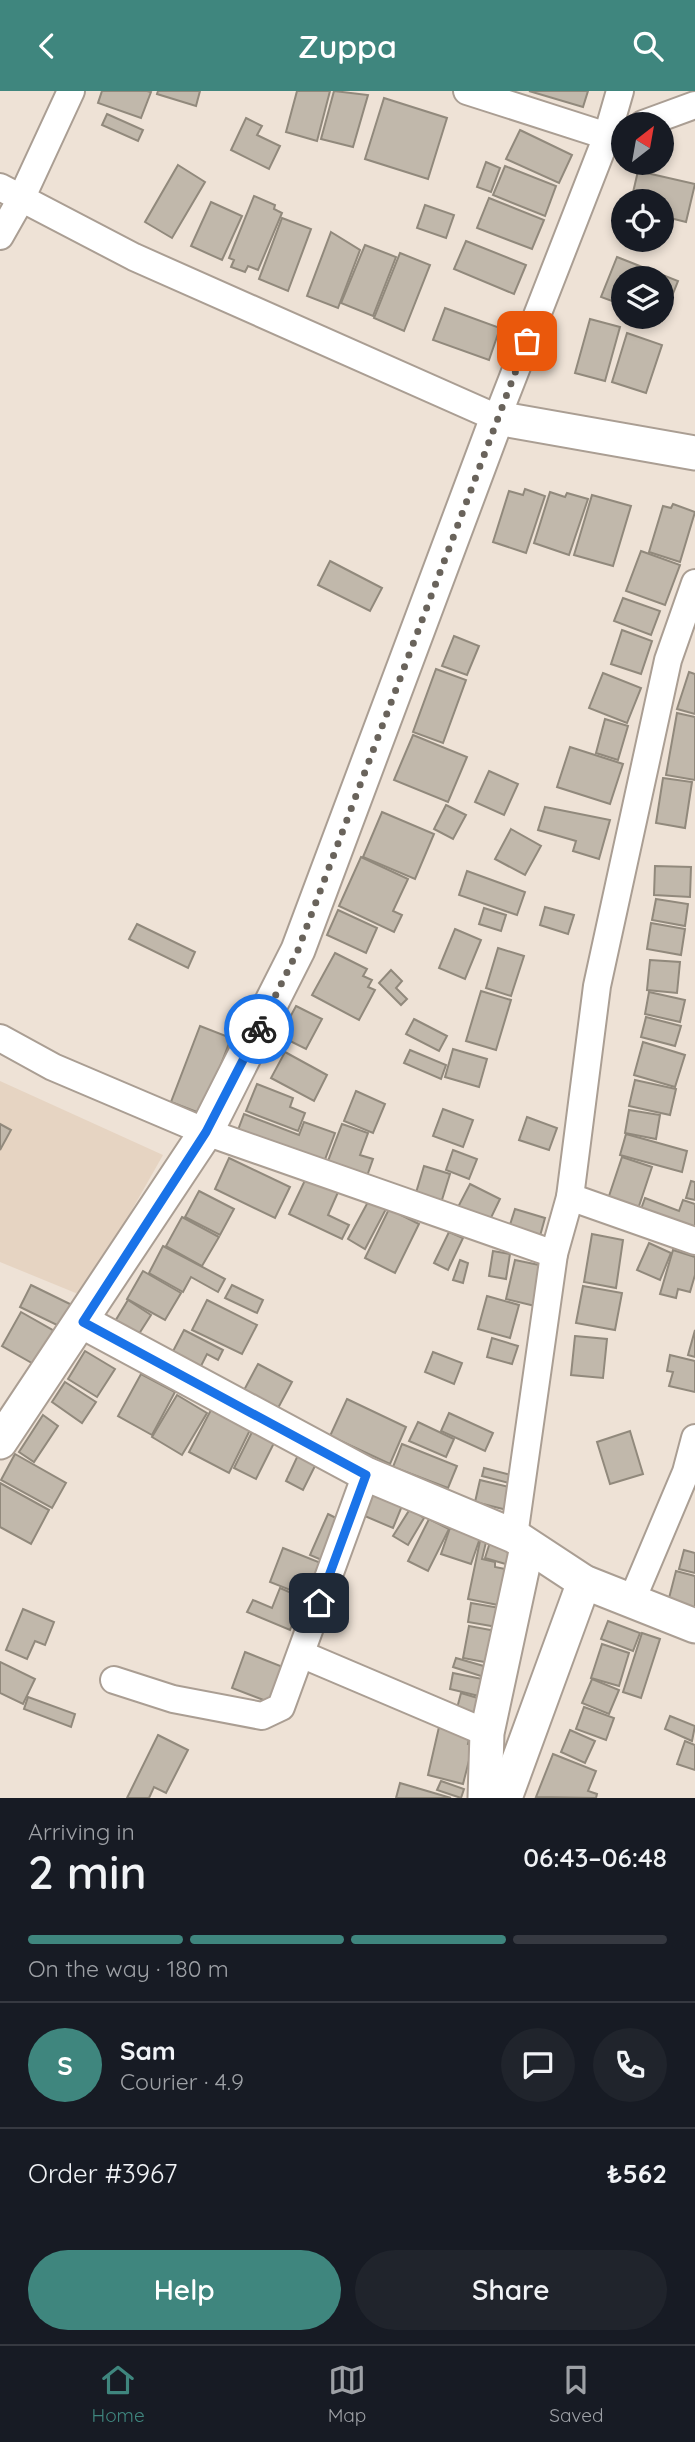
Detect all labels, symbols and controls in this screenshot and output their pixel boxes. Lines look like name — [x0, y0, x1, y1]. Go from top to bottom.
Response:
text: Zuppa — [298, 26, 397, 66]
icon: back — [28, 27, 66, 65]
icon: search — [629, 27, 667, 65]
north arrow — [611, 112, 674, 175]
map controls — [611, 112, 674, 329]
button: locate — [611, 189, 674, 252]
button: layers — [611, 266, 674, 329]
pin — [497, 311, 557, 371]
icon: bag — [508, 322, 546, 360]
courier — [224, 994, 294, 1064]
icon: bike — [240, 1010, 278, 1048]
pin — [289, 1573, 349, 1633]
icon: home — [300, 1584, 338, 1622]
text: Arriving in — [28, 1817, 135, 1846]
text: 06:43–06:48 — [523, 1841, 667, 1874]
text: 2 min — [28, 1843, 147, 1901]
text: On the way · 180 m — [28, 1954, 229, 1983]
button: chat — [501, 2028, 575, 2102]
button: phone — [593, 2028, 667, 2102]
text: Sam — [120, 2034, 176, 2067]
text: S — [57, 2049, 73, 2082]
text: Courier · 4.9 — [120, 2067, 244, 2096]
text: Order #3967 — [28, 2157, 177, 2190]
text: ₺562 — [606, 2157, 667, 2190]
button: Help — [28, 2250, 341, 2330]
button: Share — [355, 2250, 667, 2330]
tab: Home — [91, 2361, 145, 2427]
tab: Map — [328, 2361, 366, 2427]
tab: Saved — [549, 2361, 604, 2427]

